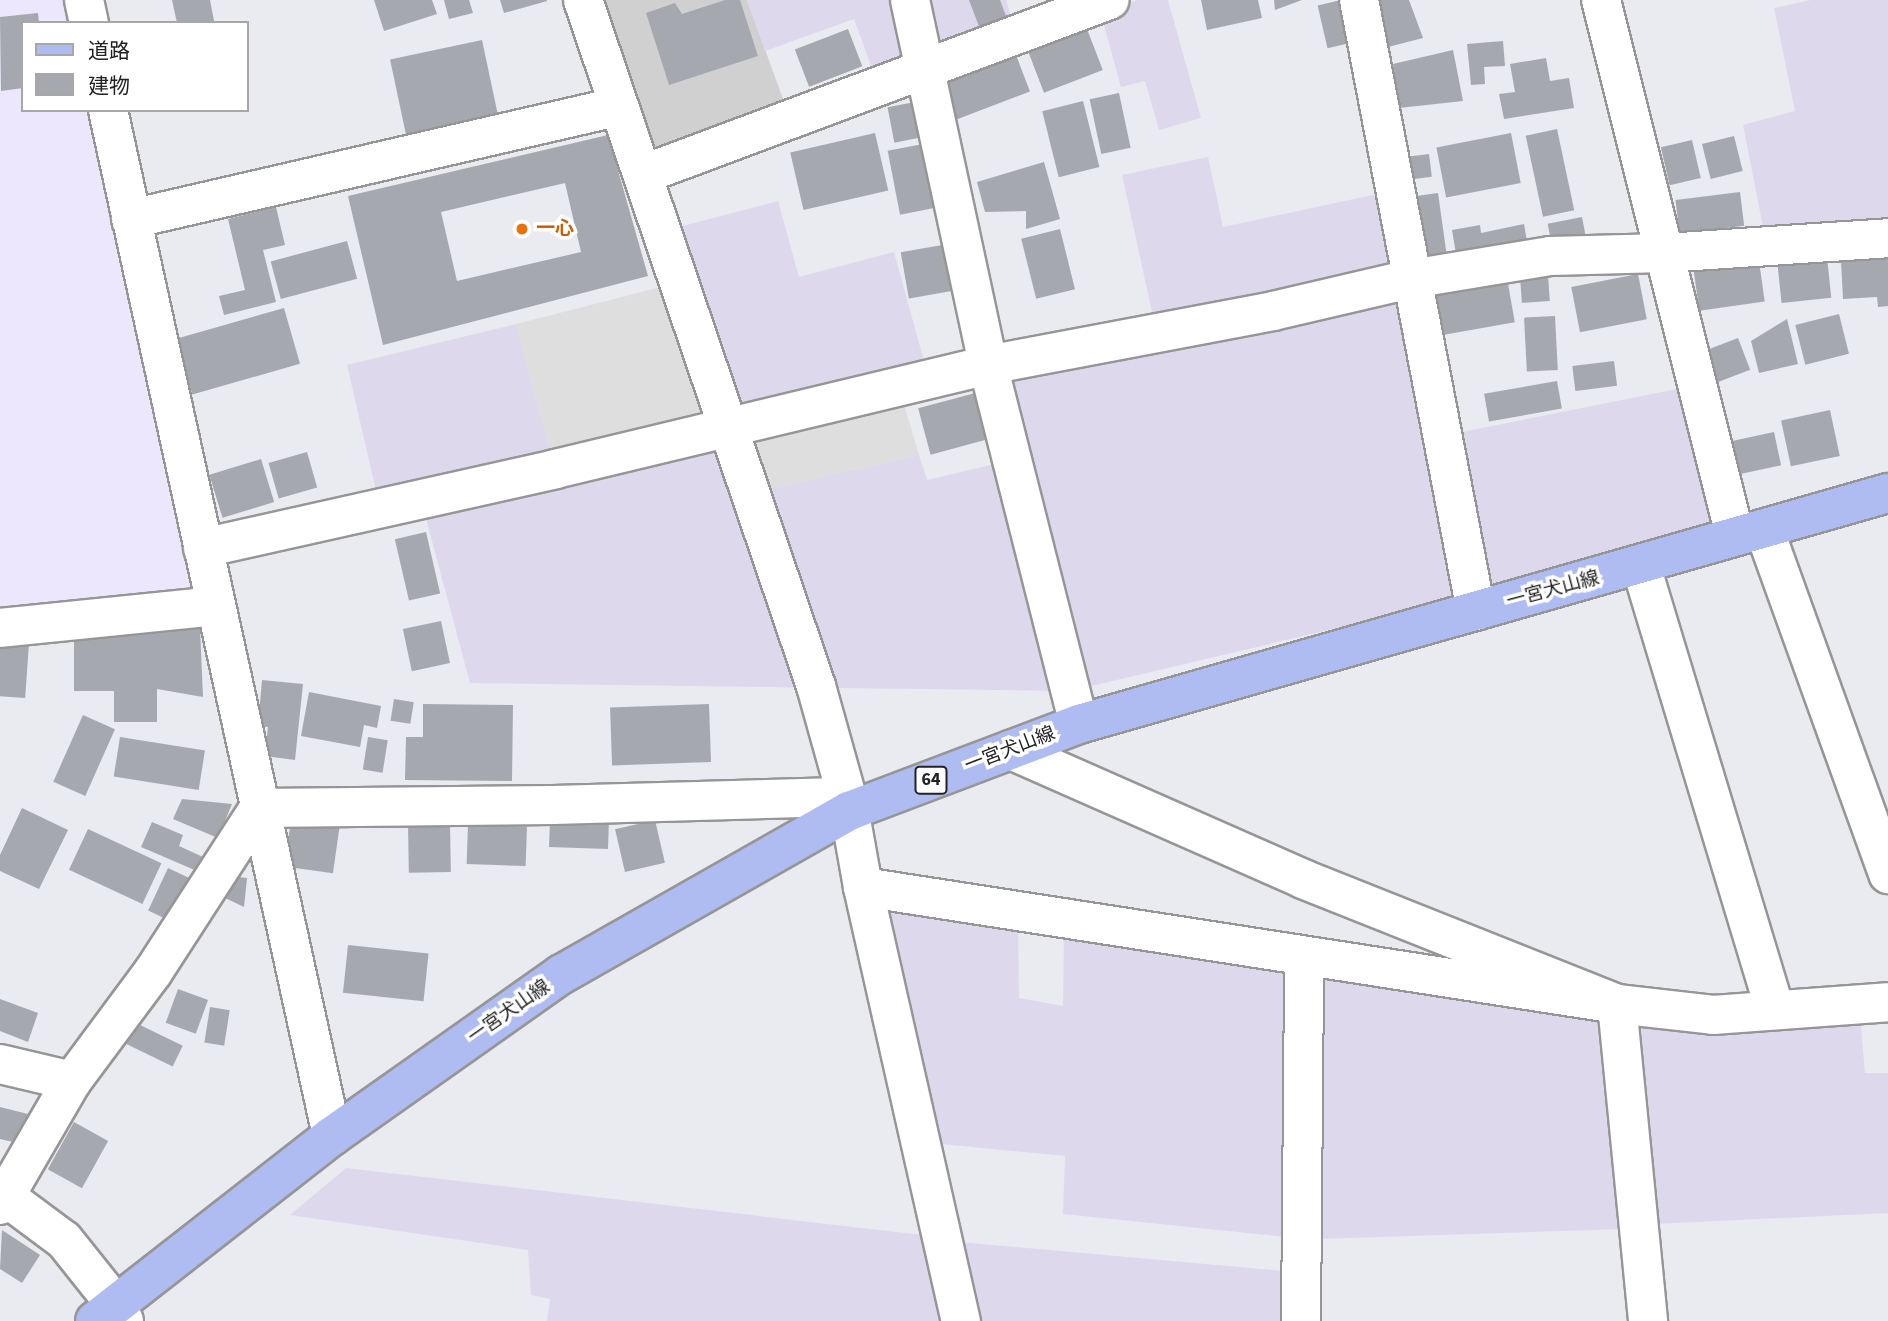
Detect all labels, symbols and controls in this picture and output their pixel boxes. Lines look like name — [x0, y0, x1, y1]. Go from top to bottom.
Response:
legend — [21, 21, 248, 112]
text: 道路 — [88, 36, 130, 66]
text: 建物 — [88, 71, 130, 101]
place label: 一心 — [536, 218, 574, 240]
marker: 一心 — [514, 221, 530, 237]
street label: 一宮犬山線 — [1504, 567, 1602, 613]
street label: 一宮犬山線 — [962, 722, 1058, 778]
road number: 64 — [914, 766, 948, 794]
street label: 一宮犬山線 — [464, 975, 554, 1049]

